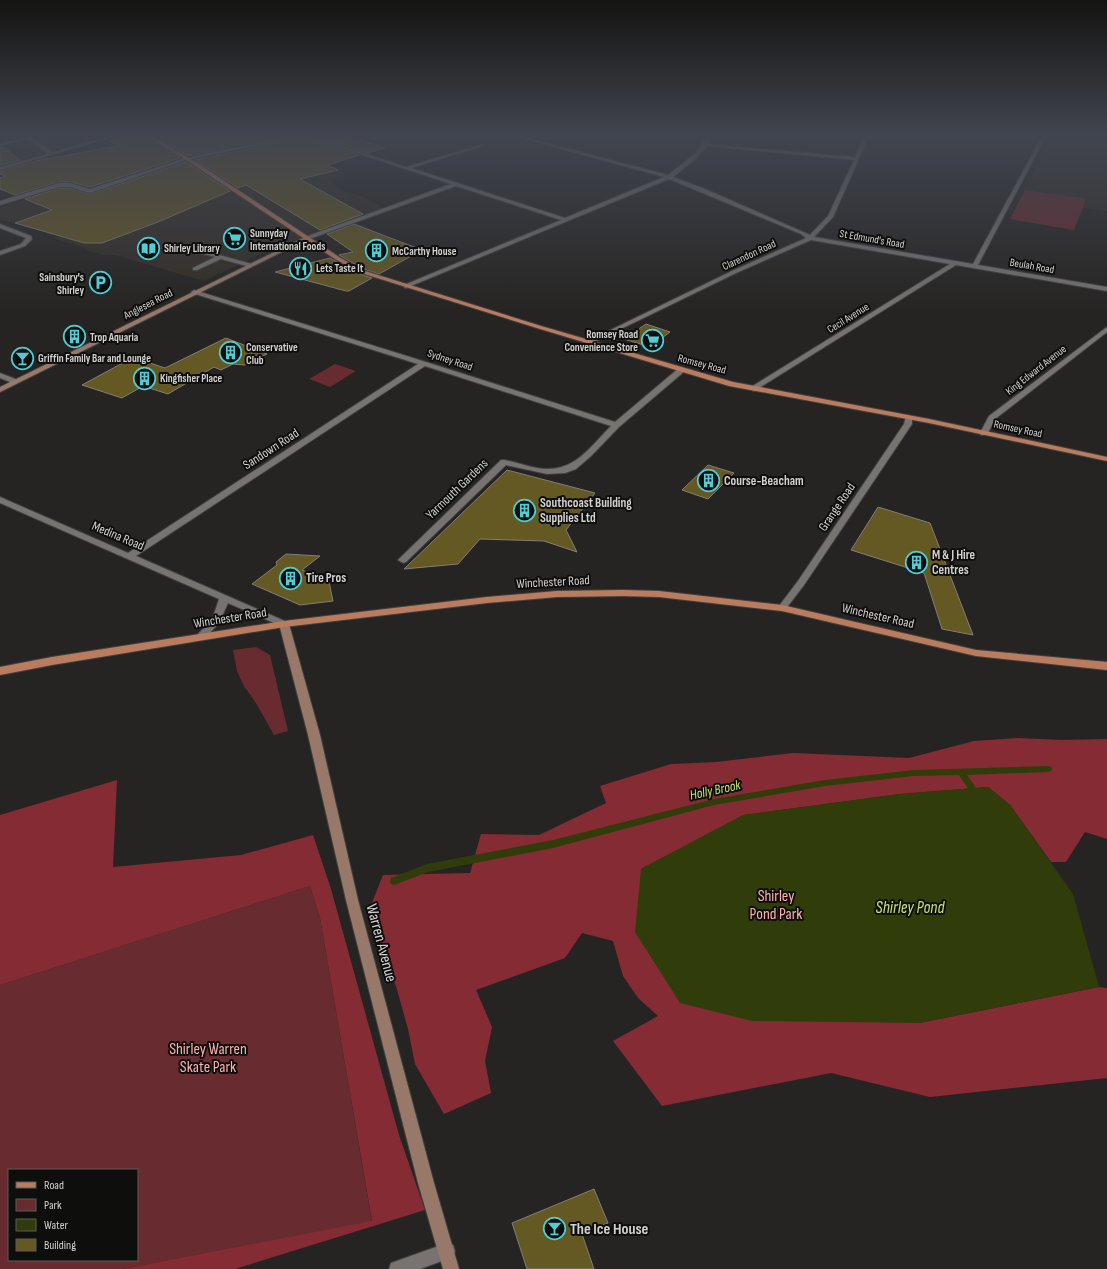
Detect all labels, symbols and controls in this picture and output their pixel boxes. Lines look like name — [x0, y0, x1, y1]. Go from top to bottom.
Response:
supermarket icon: Sunnyday International Foods — [222, 226, 248, 252]
place label: Sunnyday International Foods — [250, 227, 325, 253]
street label: St Edmund's Road — [839, 227, 906, 251]
library icon: Shirley Library — [136, 235, 162, 261]
street label: Clarendon Road — [720, 237, 778, 273]
building icon: McCarthy House — [364, 238, 390, 264]
place label: Shirley Library — [164, 242, 220, 255]
place label: McCarthy House — [392, 245, 457, 258]
restaurant icon: Lets Taste It — [288, 255, 314, 281]
street label: Beulah Road — [1009, 256, 1056, 276]
place label: Lets Taste It — [316, 262, 364, 275]
parking icon: Sainsbury's Shirley — [87, 270, 113, 296]
place label: Sainsbury's Shirley — [39, 271, 84, 297]
street label: Anglesea Road — [120, 286, 175, 322]
street label: Cecil Avenue — [825, 300, 871, 336]
building icon: Trop Aquaria — [62, 324, 88, 350]
supermarket icon: Romsey Road Convenience Store — [640, 327, 666, 353]
place label: Romsey Road Convenience Store — [565, 328, 638, 354]
place label: Trop Aquaria — [90, 331, 139, 344]
building icon: Conservative Club — [217, 340, 243, 366]
place label: Conservative Club — [246, 341, 298, 367]
street label: King Edward Avenue — [1003, 342, 1069, 398]
bar icon: Griffin Family Bar and Lounge — [9, 345, 35, 371]
street label: Sydney Road — [426, 347, 475, 374]
street label: Romsey Road — [677, 351, 728, 377]
place label: Griffin Family Bar and Lounge — [38, 352, 151, 365]
building icon: Kingfisher Place — [132, 365, 158, 391]
place label: Kingfisher Place — [160, 372, 223, 385]
street label: Romsey Road — [993, 418, 1044, 441]
street label: Sandown Road — [240, 425, 302, 473]
street label: Yarmouth Gardens — [423, 455, 492, 523]
building icon: Course-Beacham — [695, 468, 721, 494]
place label: Course-Beacham — [724, 473, 804, 489]
street label: Grange Road — [815, 480, 859, 534]
place label: Southcoast Building Supplies Ltd — [540, 495, 632, 526]
building icon: Southcoast Building Supplies Ltd — [511, 497, 537, 523]
street label: Medina Road — [90, 518, 146, 554]
place label: M & J Hire Centres — [932, 547, 976, 578]
building icon: M & J Hire Centres — [903, 549, 929, 575]
building icon: Tire Pros — [277, 565, 303, 591]
place label: Tire Pros — [306, 570, 346, 586]
street label: Winchester Road — [516, 572, 590, 592]
street label: Winchester Road — [840, 600, 916, 632]
street label: Winchester Road — [192, 604, 268, 632]
water label: Holly Brook — [688, 776, 743, 804]
park label: Shirley Pond Park — [750, 887, 802, 924]
water label: Shirley Pond — [876, 898, 945, 918]
street label: Warren Avenue — [361, 902, 401, 984]
park label: Shirley Warren Skate Park — [169, 1040, 247, 1077]
legend — [8, 1169, 138, 1261]
text: Road — [44, 1178, 64, 1193]
text: Park — [44, 1198, 62, 1213]
bar icon: The Ice House — [541, 1216, 567, 1242]
text: Water — [44, 1218, 68, 1233]
place label: The Ice House — [570, 1220, 649, 1239]
text: Building — [44, 1238, 76, 1253]

